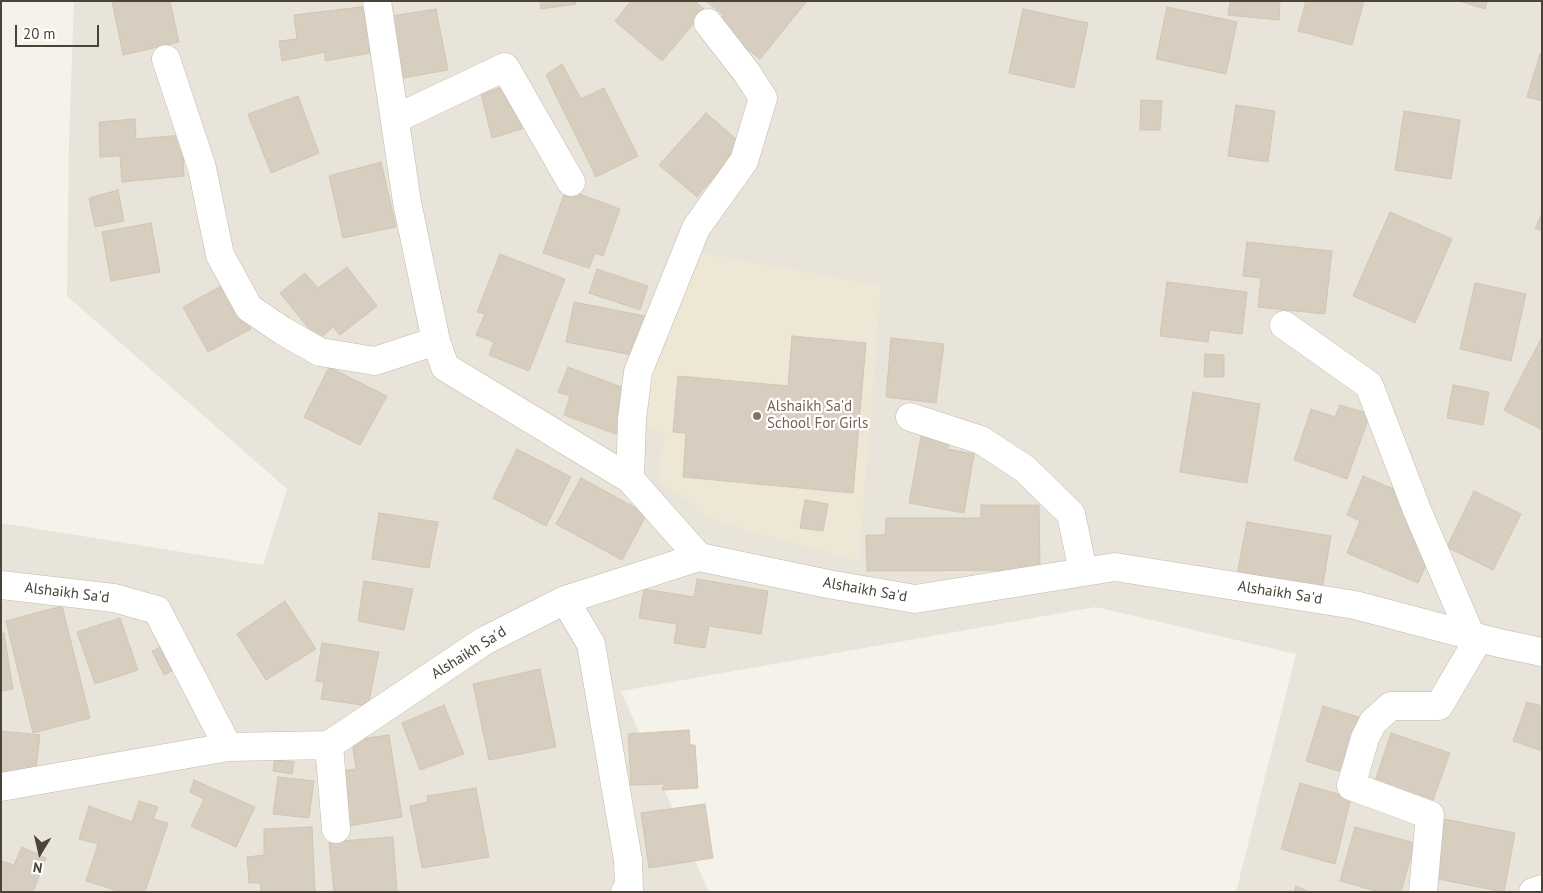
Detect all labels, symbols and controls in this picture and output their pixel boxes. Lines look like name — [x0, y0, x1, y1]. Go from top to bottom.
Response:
scale bar — [18, 15, 101, 47]
text: 20 m — [23, 24, 56, 43]
place label: Alshaikh Sa'd School For Girls — [767, 398, 868, 433]
marker: Alshaikh Sa'd School For Girls — [751, 410, 763, 422]
street label: Alshaikh Sa'd — [822, 574, 908, 606]
street label: Alshaikh Sa'd — [1237, 577, 1323, 609]
street label: Alshaikh Sa'd — [24, 579, 110, 607]
street label: Alshaikh Sa'd — [428, 623, 510, 683]
north arrow — [15, 828, 65, 878]
text: N — [32, 858, 44, 877]

